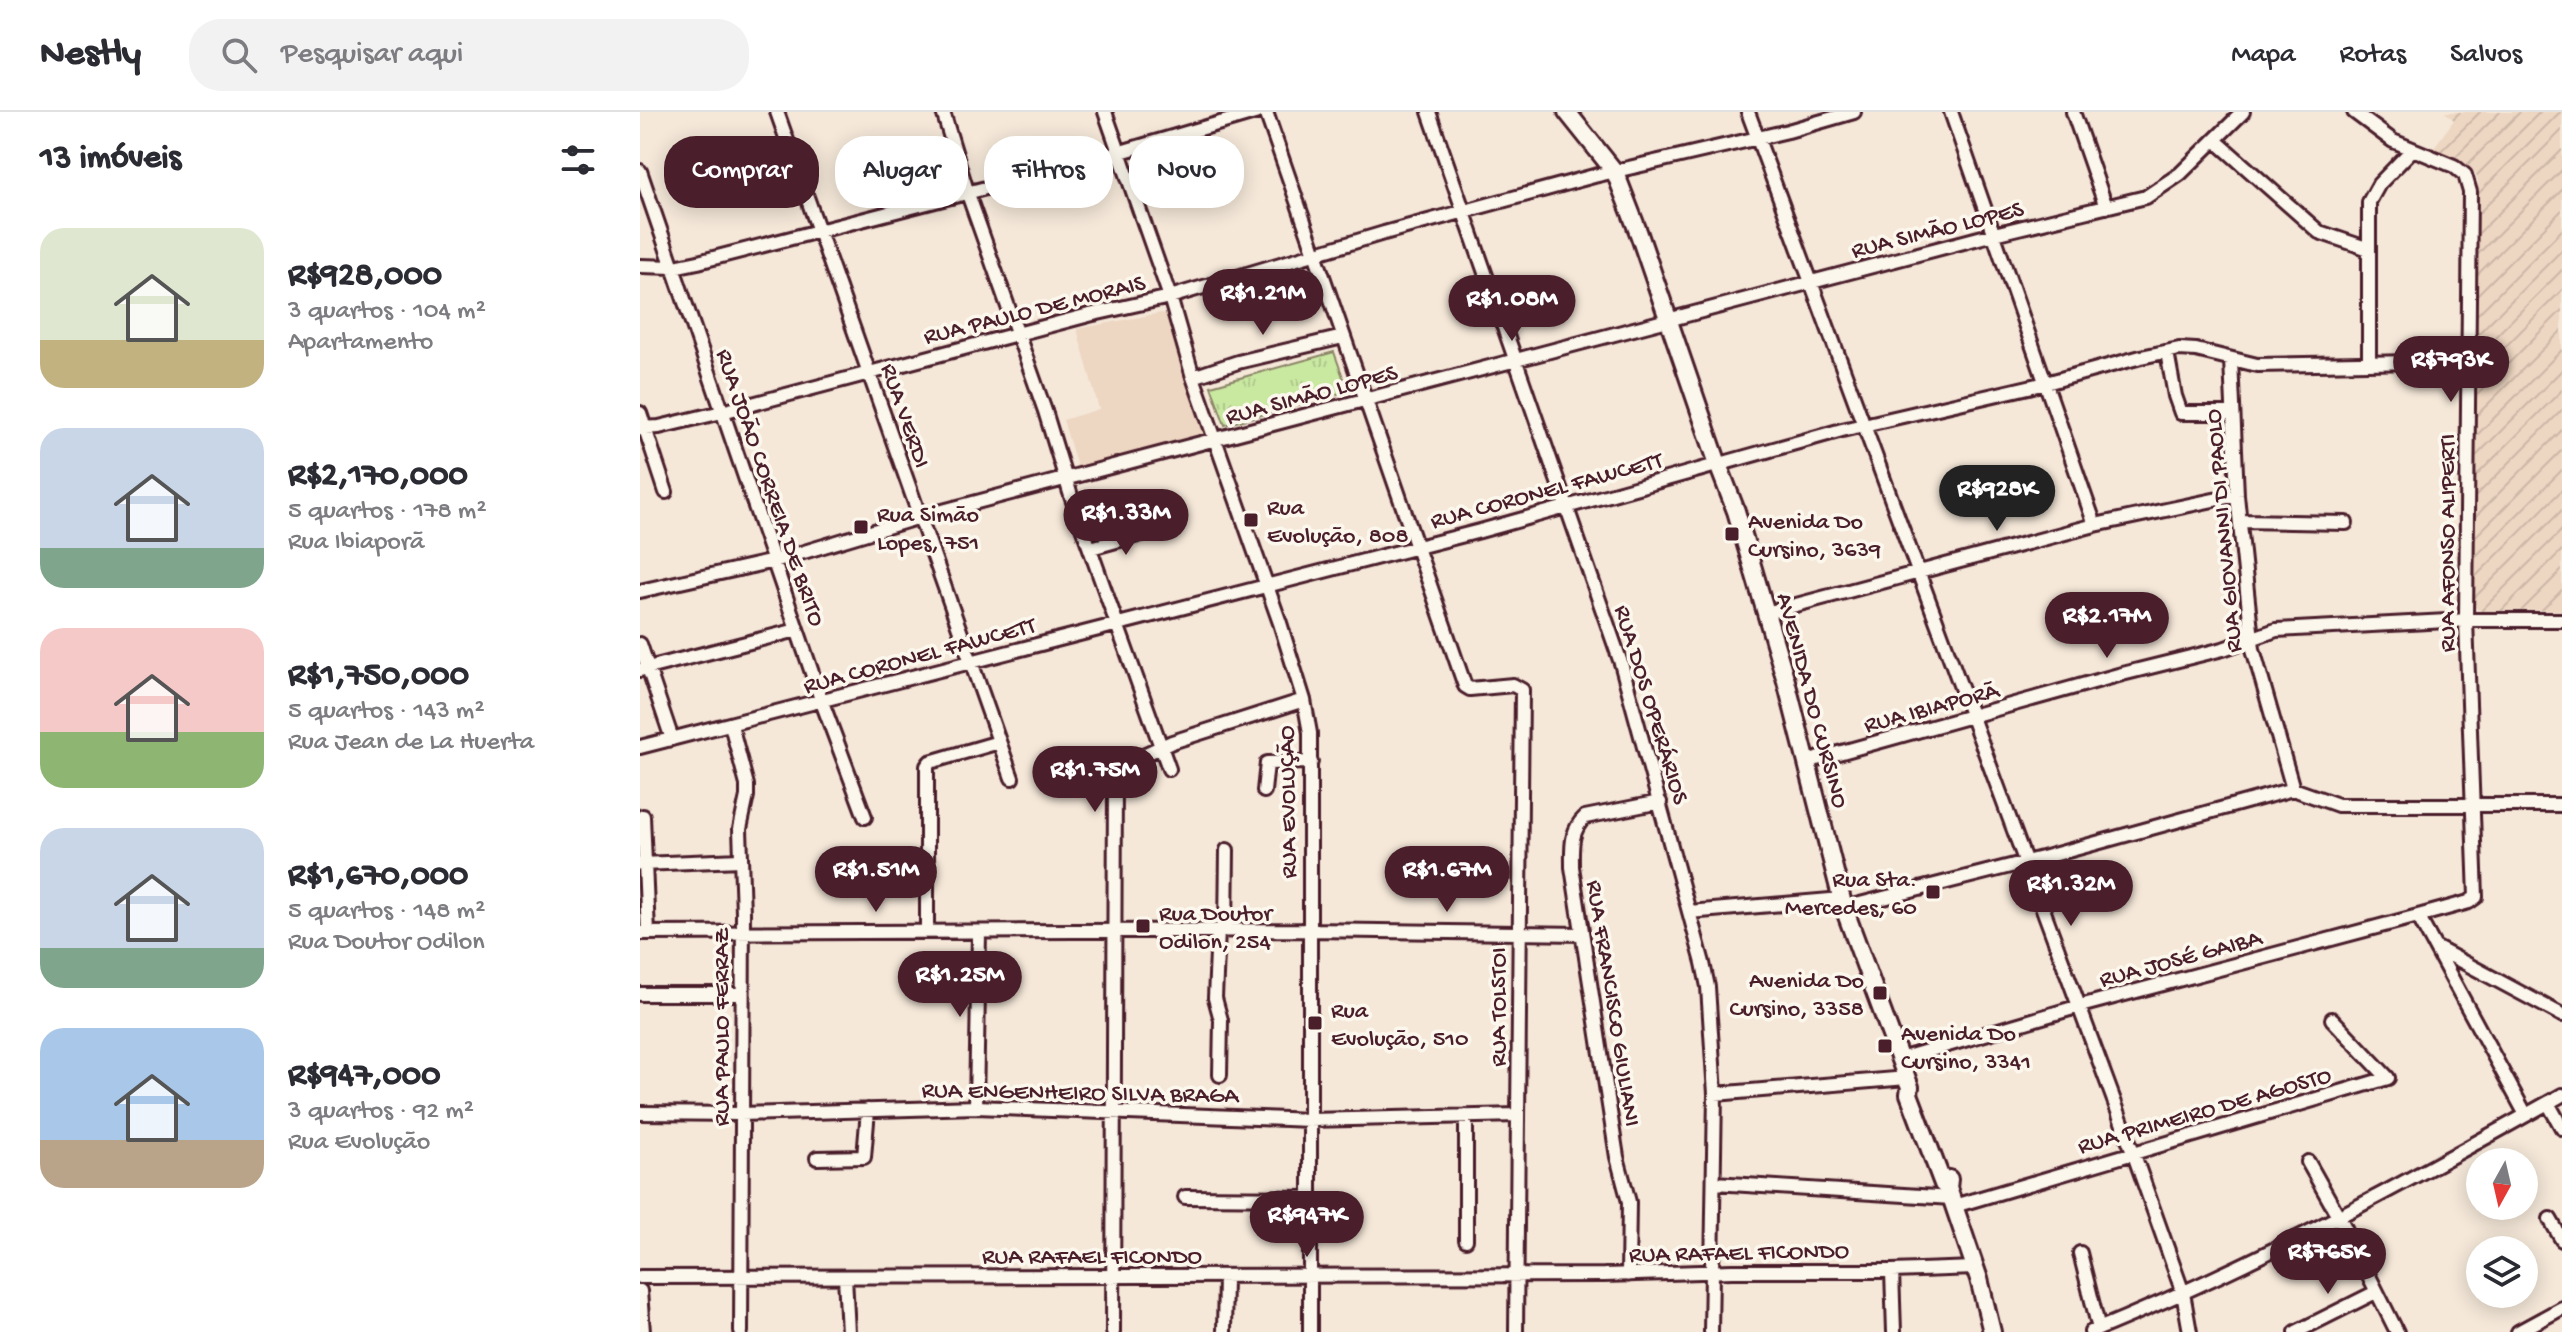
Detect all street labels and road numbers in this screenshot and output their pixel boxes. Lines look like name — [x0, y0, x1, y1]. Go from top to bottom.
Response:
street label: RUA SIMÃO LOPES — [1849, 196, 2028, 267]
street label: RUA PAULO DE MORAIS — [921, 270, 1150, 353]
street label: RUA JOÃO CORREIA DE BRITO — [708, 346, 830, 631]
street label: RUA SIMÃO LOPES — [1223, 359, 1402, 433]
street label: RUA VERDI — [872, 360, 935, 472]
street label: RUA GIOVANNI DI PAOLO — [2200, 408, 2251, 654]
street label: RUA AFONSO ALIPERTI — [2435, 434, 2464, 652]
street label: RUA CORONEL FAWCETT — [1428, 447, 1668, 537]
street label: AVENIDA DO CURSINO — [1768, 590, 1853, 812]
street label: RUA DOS OPERÁRIOS — [1606, 602, 1694, 809]
street label: RUA CORONEL FAWCETT — [801, 612, 1041, 702]
street label: RUA IBIAPORÃ — [1861, 677, 2004, 741]
street label: RUA EVOLUÇÃO — [1274, 725, 1305, 879]
street label: RUA FRANCISCO GIULIANI — [1578, 878, 1645, 1129]
street label: RUA JOSÉ GAIBA — [2097, 924, 2267, 996]
street label: RUA PAULO FERRAZ — [709, 927, 738, 1126]
street label: RUA TOLSTOI — [1486, 947, 1515, 1067]
street label: RUA PRIMEIRO DE AGOSTO — [2075, 1062, 2335, 1163]
street label: RUA ENGENHEIRO SILVA BRAGA — [921, 1077, 1240, 1112]
street label: RUA RAFAEL FICONDO — [1629, 1238, 1849, 1271]
street label: RUA RAFAEL FICONDO — [982, 1244, 1202, 1273]

